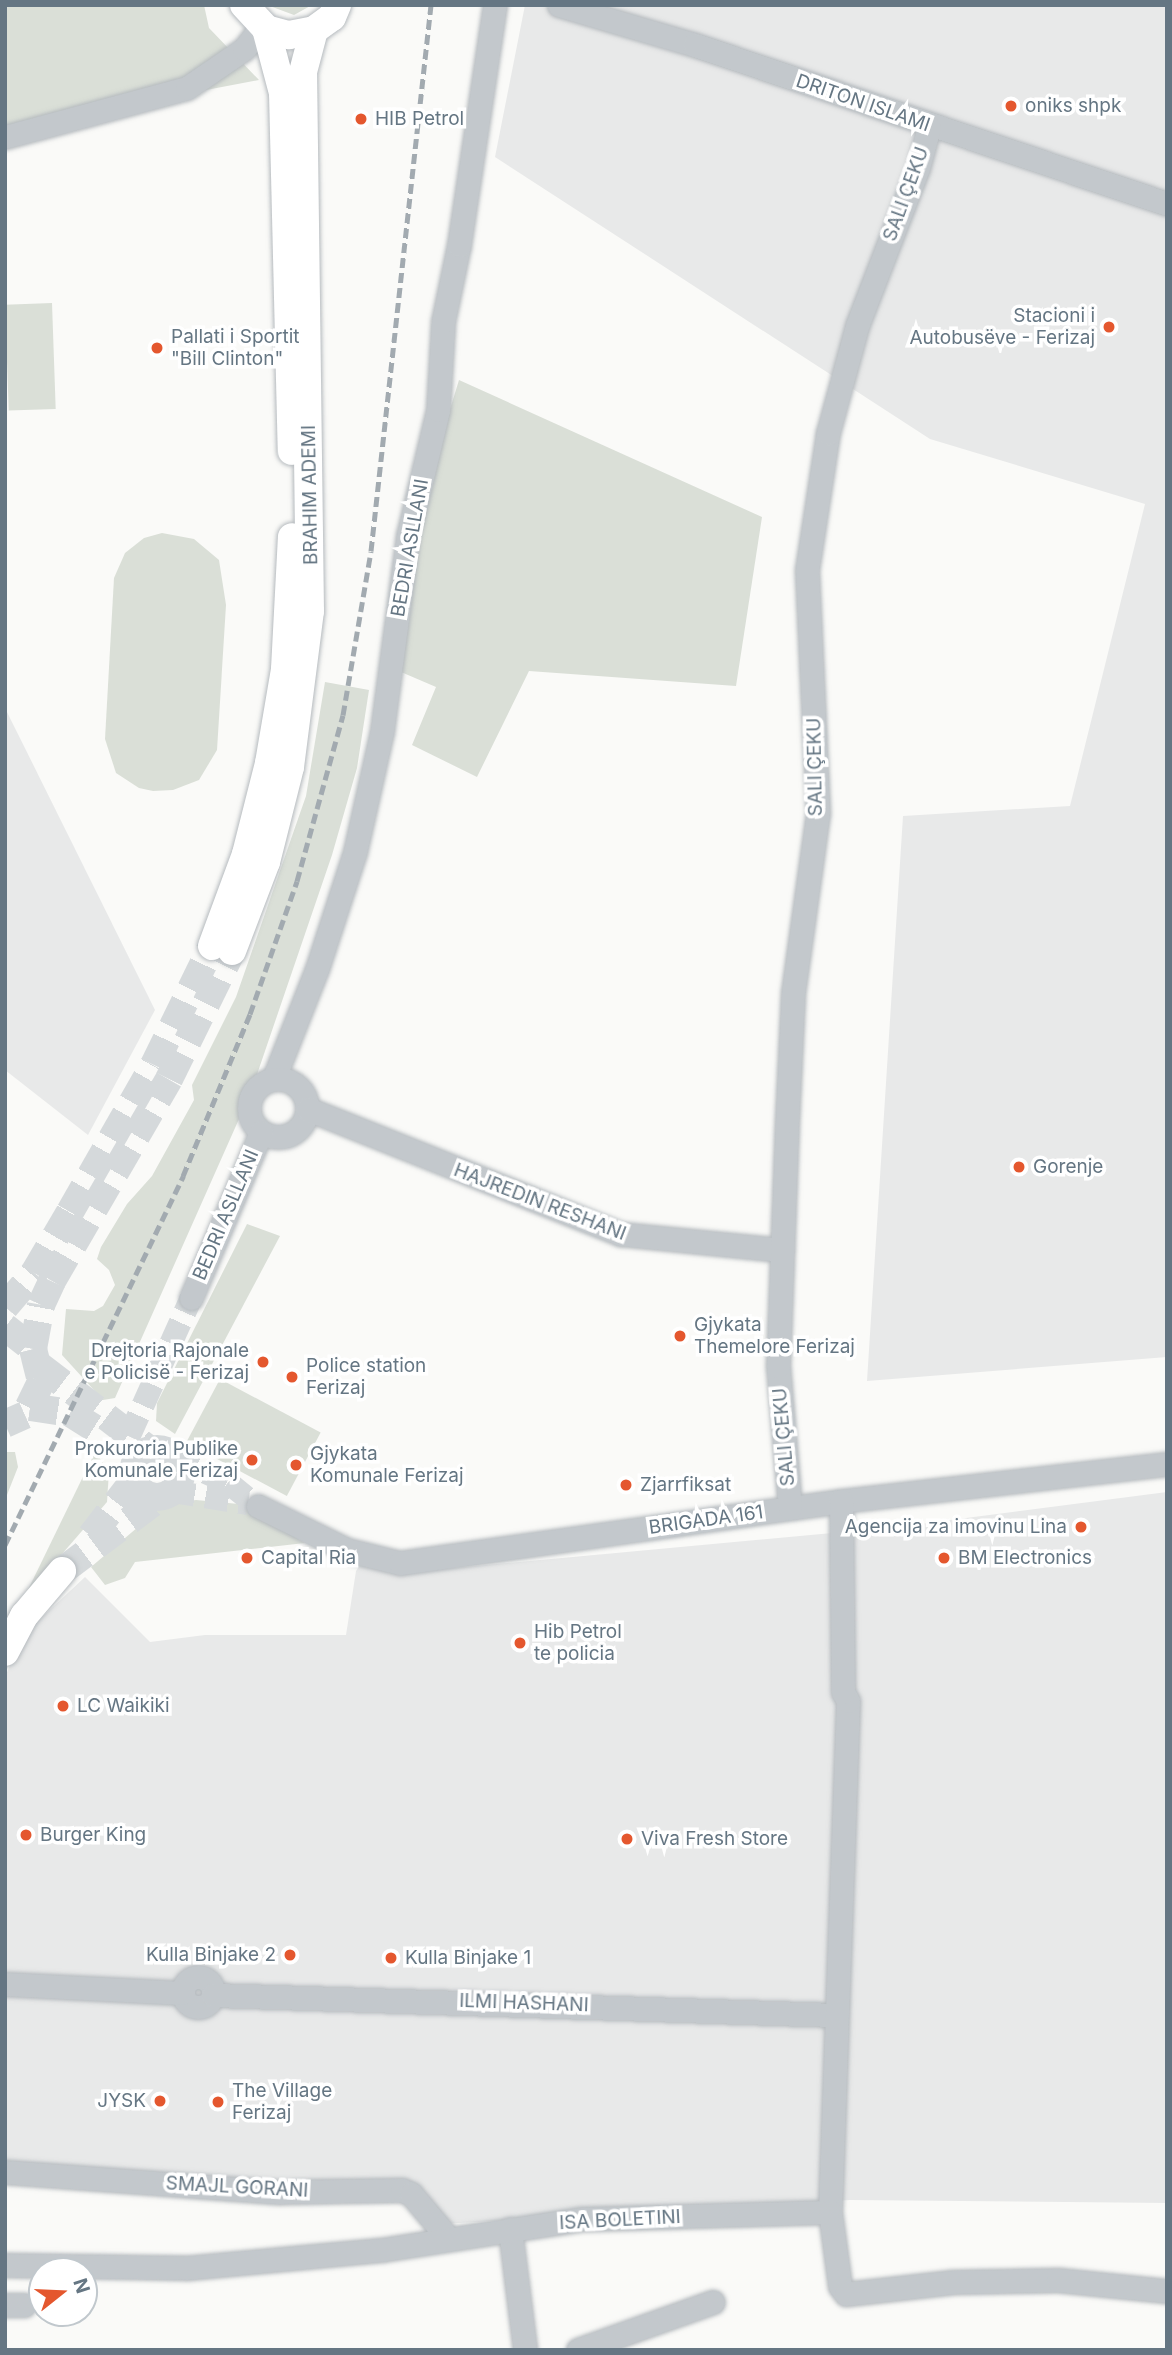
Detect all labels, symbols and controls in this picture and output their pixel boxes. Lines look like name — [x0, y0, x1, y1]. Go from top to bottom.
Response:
street label: DRITON ISLAMI — [793, 69, 933, 137]
place label: oniks shpk — [1025, 95, 1121, 117]
marker: oniks shpk — [1003, 98, 1019, 114]
place label: HIB Petrol — [375, 108, 464, 130]
marker: HIB Petrol — [353, 111, 369, 127]
street label: SALI ÇEKU — [878, 144, 934, 244]
place label: Stacioni i Autobusëve - Ferizaj — [909, 305, 1095, 349]
marker: Stacioni i Autobusëve - Ferizaj — [1101, 319, 1117, 335]
place label: Pallati i Sportit "Bill Clinton" — [171, 326, 299, 370]
marker: Pallati i Sportit "Bill Clinton" — [149, 340, 165, 356]
street label: BRAHIM ADEMI — [297, 425, 323, 565]
street label: BEDRI ASLLANI — [387, 477, 433, 619]
street label: SALI ÇEKU — [803, 717, 827, 817]
street label: BEDRI ASLLANI — [188, 1146, 264, 1284]
place label: Gorenje — [1033, 1156, 1103, 1178]
street label: HAJREDIN RESHANI — [451, 1159, 629, 1245]
marker: Gorenje — [1011, 1159, 1027, 1175]
place label: Gjykata Themelore Ferizaj — [694, 1314, 855, 1358]
marker: Gjykata Themelore Ferizaj — [672, 1328, 688, 1344]
place label: Drejtoria Rajonale e Policisë - Ferizaj — [85, 1340, 249, 1384]
marker: Drejtoria Rajonale e Policisë - Ferizaj — [255, 1354, 271, 1370]
place label: Police station Ferizaj — [306, 1355, 426, 1399]
marker: Police station Ferizaj — [284, 1369, 300, 1385]
street label: SALI ÇEKU — [768, 1387, 800, 1487]
place label: Prokuroria Publike Komunale Ferizaj — [74, 1438, 238, 1482]
place label: Gjykata Komunale Ferizaj — [310, 1443, 464, 1487]
marker: Prokuroria Publike Komunale Ferizaj — [244, 1452, 260, 1468]
marker: Gjykata Komunale Ferizaj — [288, 1457, 304, 1473]
place label: Zjarrfiksat — [640, 1474, 731, 1496]
marker: Zjarrfiksat — [618, 1477, 634, 1493]
street label: BRIGADA 161 — [647, 1501, 765, 1539]
place label: Agencija za imovinu Lina — [845, 1516, 1067, 1538]
marker: Agencija za imovinu Lina — [1073, 1519, 1089, 1535]
place label: Capital Ria — [261, 1547, 356, 1569]
place label: BM Electronics — [958, 1547, 1092, 1569]
marker: Capital Ria — [239, 1550, 255, 1566]
marker: BM Electronics — [936, 1550, 952, 1566]
place label: Hib Petrol te policia — [534, 1621, 622, 1665]
marker: Hib Petrol te policia — [512, 1635, 528, 1651]
place label: LC Waikiki — [77, 1695, 170, 1717]
marker: LC Waikiki — [55, 1698, 71, 1714]
place label: Burger King — [40, 1824, 146, 1846]
marker: Burger King — [18, 1827, 34, 1843]
place label: Viva Fresh Store — [641, 1828, 788, 1850]
marker: Viva Fresh Store — [619, 1831, 635, 1847]
place label: Kulla Binjake 2 — [146, 1944, 276, 1966]
marker: Kulla Binjake 2 — [282, 1947, 298, 1963]
place label: Kulla Binjake 1 — [405, 1947, 531, 1969]
marker: Kulla Binjake 1 — [383, 1950, 399, 1966]
street label: ILMI HASHANI — [459, 1989, 589, 2017]
place label: The Village Ferizaj — [232, 2080, 332, 2124]
place label: JYSK — [97, 2090, 146, 2112]
marker: JYSK — [152, 2093, 168, 2109]
marker: The Village Ferizaj — [210, 2094, 226, 2110]
street label: SMAJL GORANI — [165, 2172, 309, 2202]
street label: ISA BOLETINI — [559, 2205, 681, 2235]
north arrow — [28, 2257, 98, 2327]
text: N — [68, 2276, 95, 2296]

